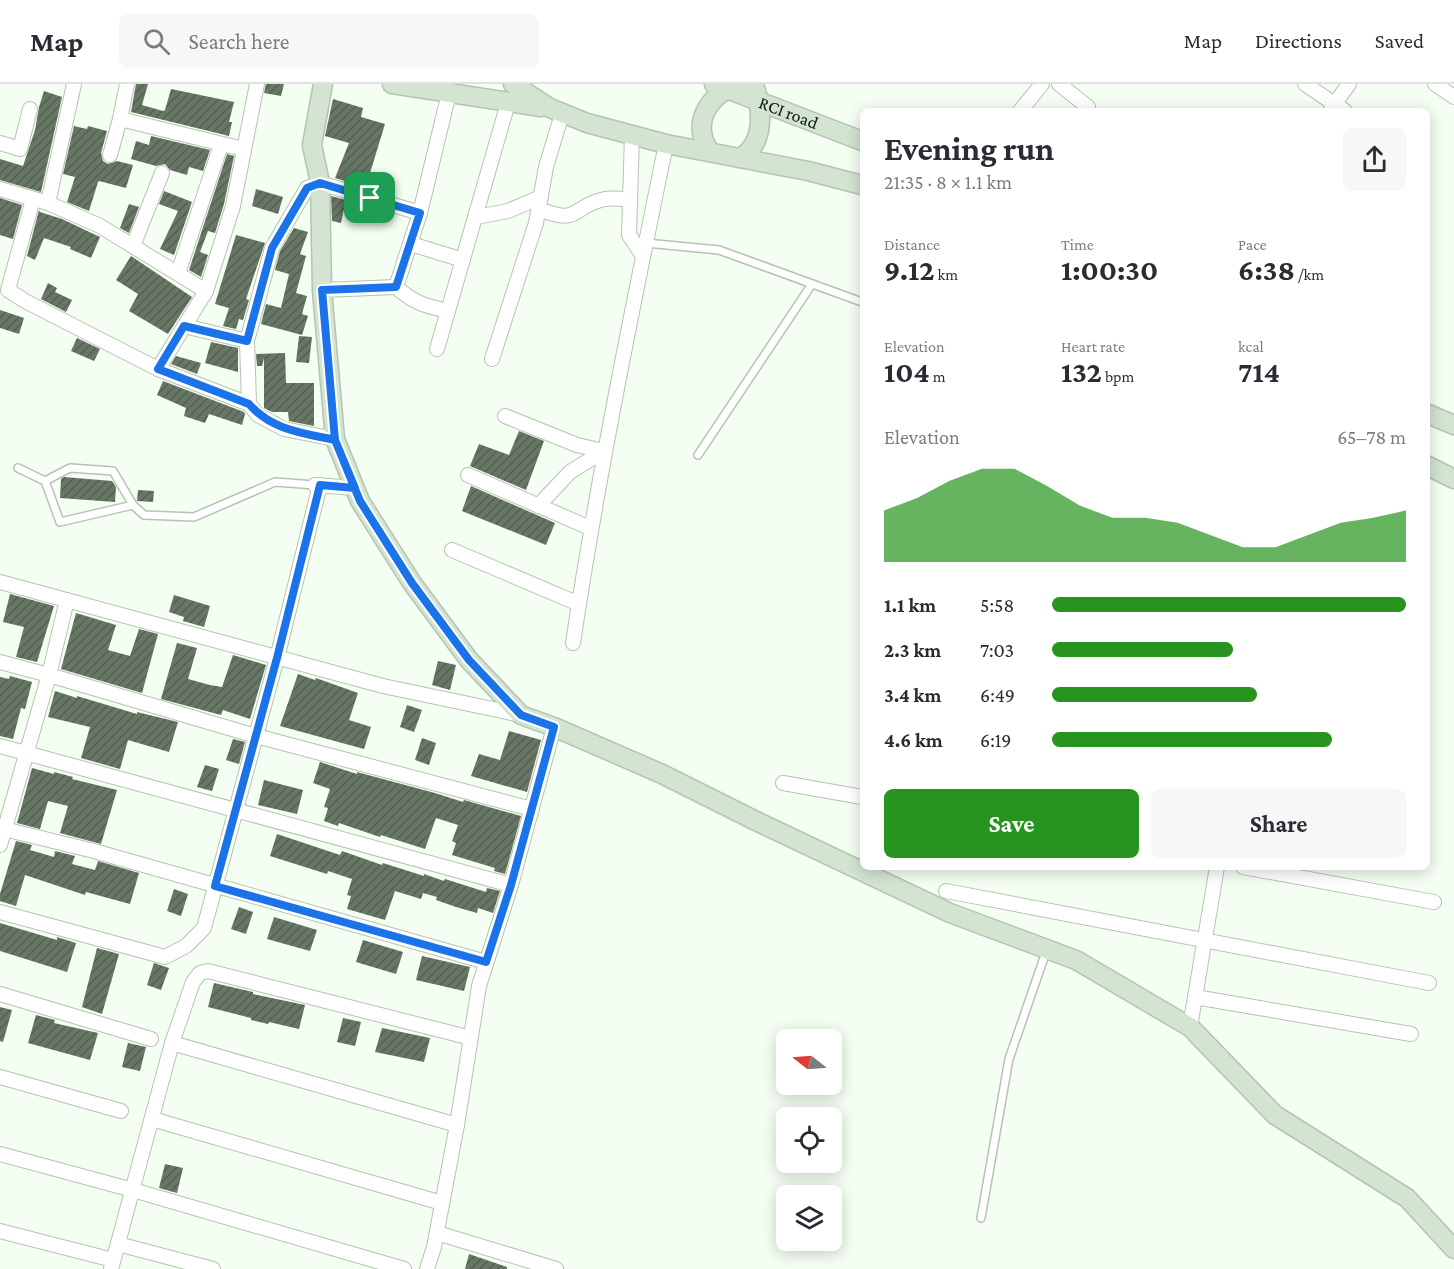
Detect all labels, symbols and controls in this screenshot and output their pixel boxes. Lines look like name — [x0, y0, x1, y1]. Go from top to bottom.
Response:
search box — [119, 14, 539, 68]
icon: search — [140, 25, 173, 58]
text: Map — [30, 26, 83, 57]
text: Search here — [188, 29, 289, 54]
text: Map — [1184, 29, 1222, 53]
text: Directions — [1255, 29, 1342, 53]
text: Saved — [1375, 29, 1424, 53]
street label: RCI road — [756, 92, 822, 133]
button: share — [1343, 128, 1406, 191]
text: Evening run — [884, 130, 1054, 167]
text: 21:35 · 8 × 1.1 km — [884, 171, 1012, 193]
pin — [344, 172, 395, 223]
icon: arrive — [353, 181, 386, 214]
text: Distance — [884, 236, 940, 253]
text: Time — [1061, 236, 1094, 253]
text: Pace — [1238, 236, 1267, 253]
text: 9.12 — [884, 253, 935, 286]
text: 1:00:30 — [1061, 253, 1158, 286]
text: 6:38 — [1238, 253, 1295, 286]
text: km — [935, 266, 958, 283]
text: /km — [1295, 266, 1324, 283]
text: Elevation — [884, 338, 945, 355]
text: Heart rate — [1061, 338, 1125, 355]
text: kcal — [1238, 338, 1264, 355]
text: 104 — [884, 355, 930, 388]
text: 132 — [1061, 355, 1102, 388]
text: 714 — [1238, 355, 1280, 388]
text: m — [930, 368, 945, 385]
text: bpm — [1102, 368, 1134, 385]
text: Elevation — [884, 426, 960, 448]
text: 65–78 m — [1337, 426, 1406, 448]
text: 1.1 km — [884, 594, 936, 616]
text: 5:58 — [980, 594, 1014, 616]
text: 2.3 km — [884, 639, 941, 661]
text: 7:03 — [980, 639, 1014, 661]
text: 3.4 km — [884, 684, 941, 706]
text: 6:49 — [980, 684, 1015, 706]
text: 4.6 km — [884, 729, 943, 751]
text: 6:19 — [980, 729, 1012, 751]
button: Save — [884, 789, 1139, 858]
button: Share — [1151, 789, 1406, 858]
north arrow — [776, 1029, 842, 1095]
map controls — [776, 1029, 842, 1251]
button: locate — [776, 1107, 842, 1173]
button: layers — [776, 1185, 842, 1251]

